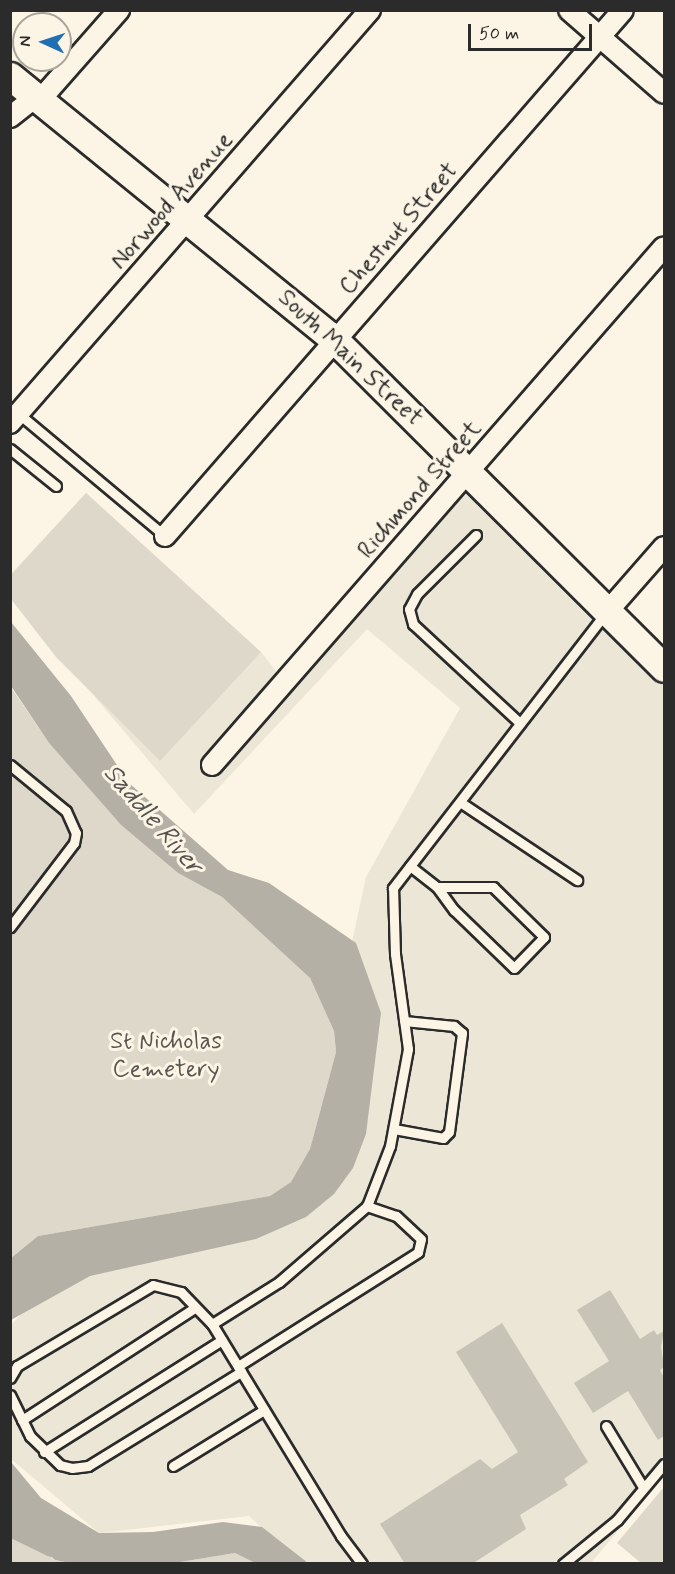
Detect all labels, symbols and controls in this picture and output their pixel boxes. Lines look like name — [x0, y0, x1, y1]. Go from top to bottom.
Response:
north arrow — [12, 12, 72, 72]
scale bar — [471, 12, 596, 50]
text: 50 m — [479, 22, 519, 46]
text: N — [15, 35, 36, 47]
street label: Norwood Avenue — [107, 129, 237, 273]
street label: Chestnut Street — [334, 157, 464, 301]
street label: South Main Street — [272, 284, 428, 432]
street label: Richmond Street — [352, 415, 488, 565]
water label: Saddle River — [95, 758, 209, 882]
park label: St Nicholas Cemetery — [110, 1028, 222, 1084]

